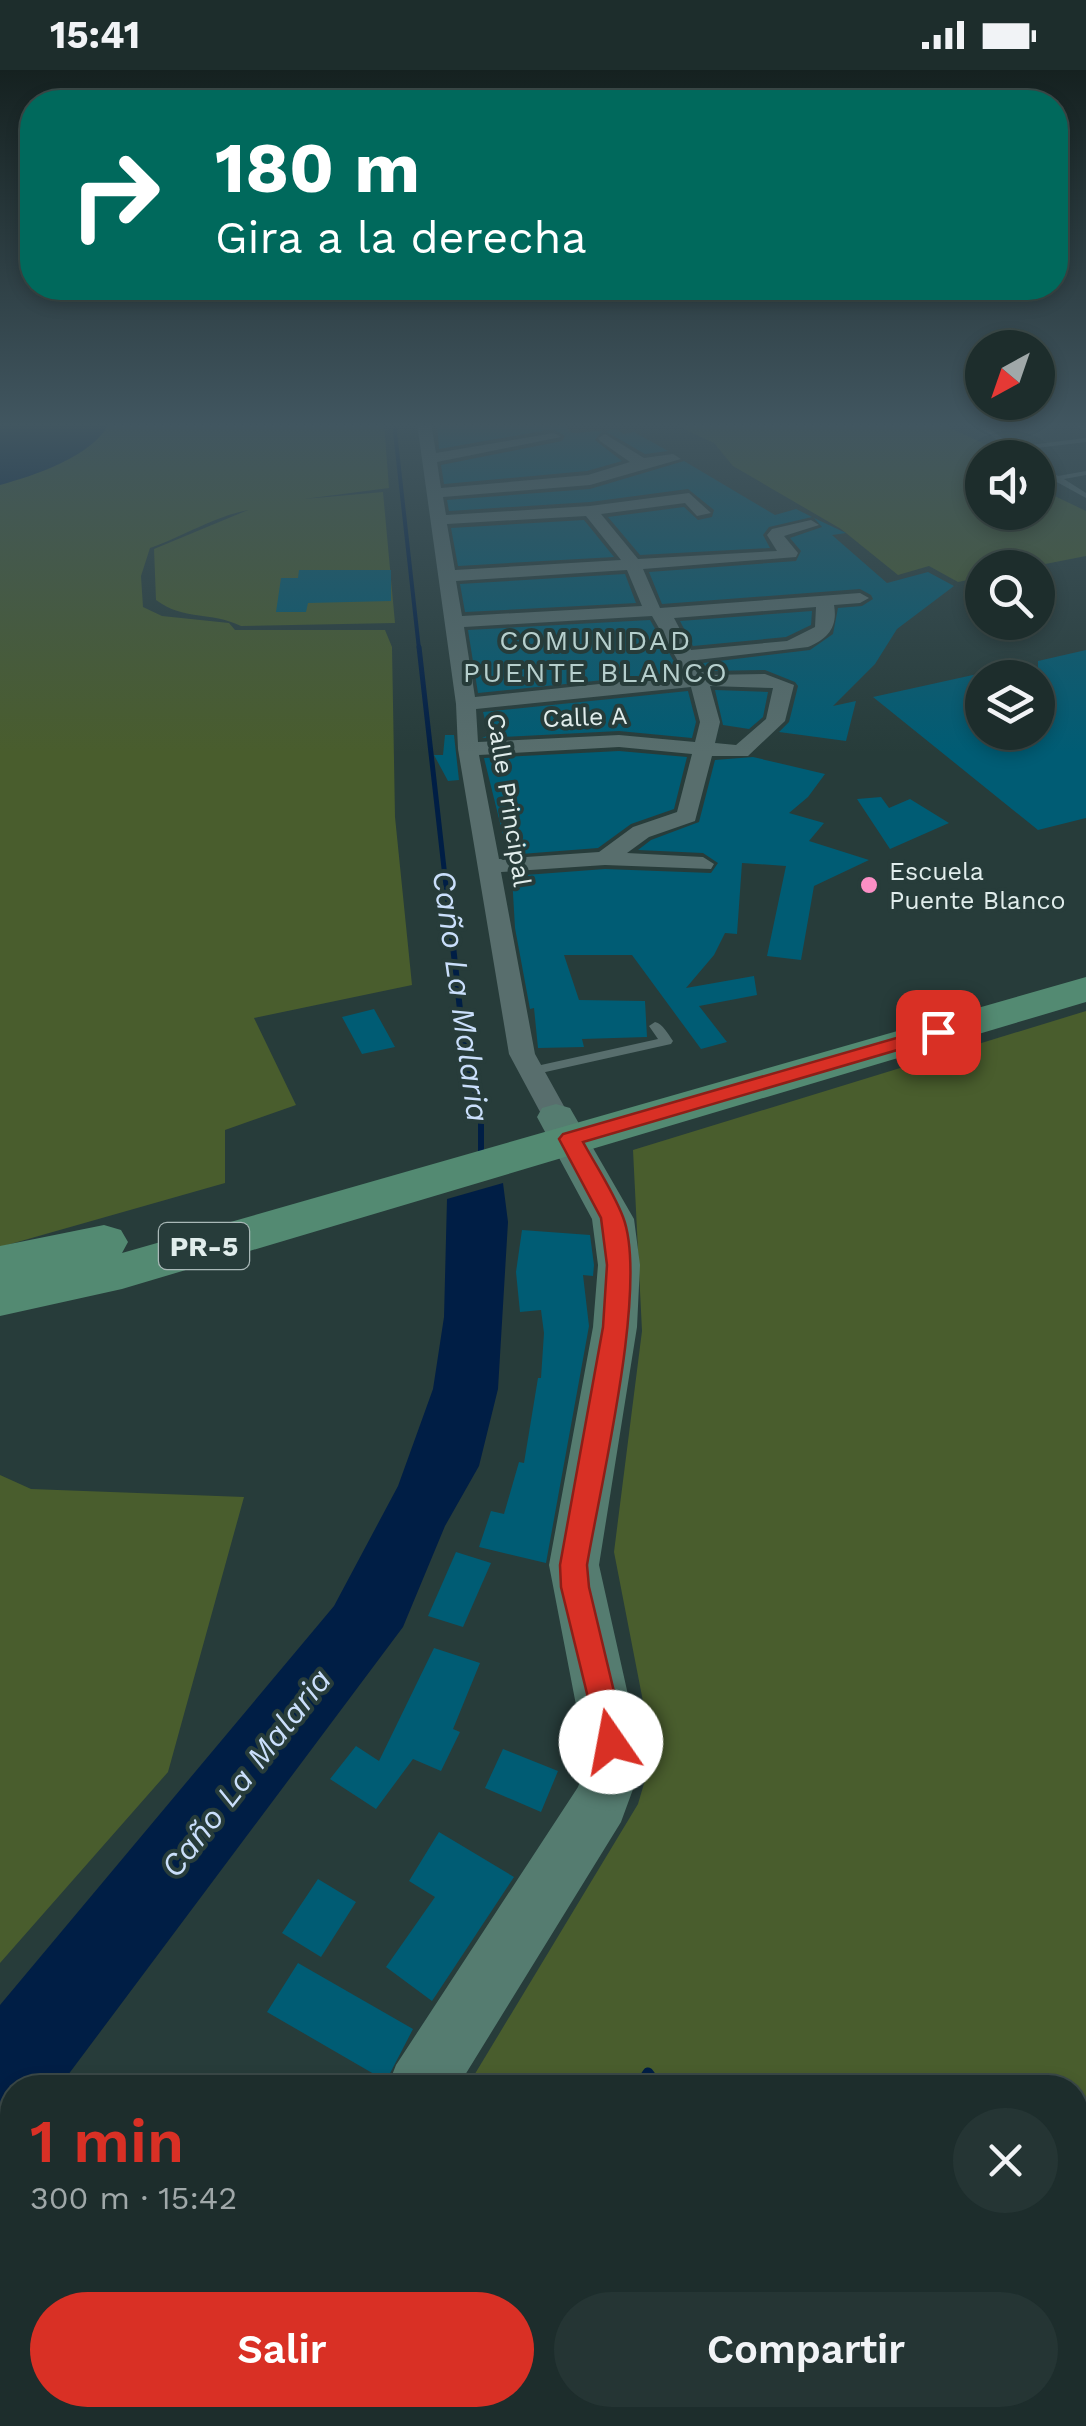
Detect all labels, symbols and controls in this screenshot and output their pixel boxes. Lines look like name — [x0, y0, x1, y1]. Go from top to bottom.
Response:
text: 15:41 — [50, 13, 140, 57]
text: 180 m — [215, 127, 420, 209]
icon: right — [50, 130, 180, 260]
text: Gira a la derecha — [215, 211, 587, 264]
north arrow — [965, 330, 1055, 420]
map controls — [965, 330, 1055, 750]
button: sound — [965, 440, 1055, 530]
button: search — [965, 550, 1055, 640]
district label: COMUNIDAD PUENTE BLANCO — [463, 624, 729, 689]
button: layers — [965, 660, 1055, 750]
street label: Calle A — [542, 701, 628, 733]
street label: Calle Principal — [481, 711, 537, 889]
place label: Escuela Puente Blanco — [889, 857, 1065, 915]
water label: Caño La Malaria — [424, 867, 498, 1125]
marker: Escuela Puente Blanco — [858, 874, 880, 896]
pin — [896, 990, 981, 1075]
icon: arrive — [911, 1005, 966, 1060]
road number: PR-5 — [159, 1223, 249, 1269]
water label: Caño La Malaria — [153, 1661, 339, 1885]
position arrow — [559, 1690, 663, 1794]
text: 1 min — [30, 2106, 184, 2177]
button: close — [953, 2108, 1058, 2213]
text: 300 m · 15:42 — [30, 2179, 237, 2217]
button: Salir — [30, 2292, 534, 2407]
button: Compartir — [554, 2292, 1058, 2407]

